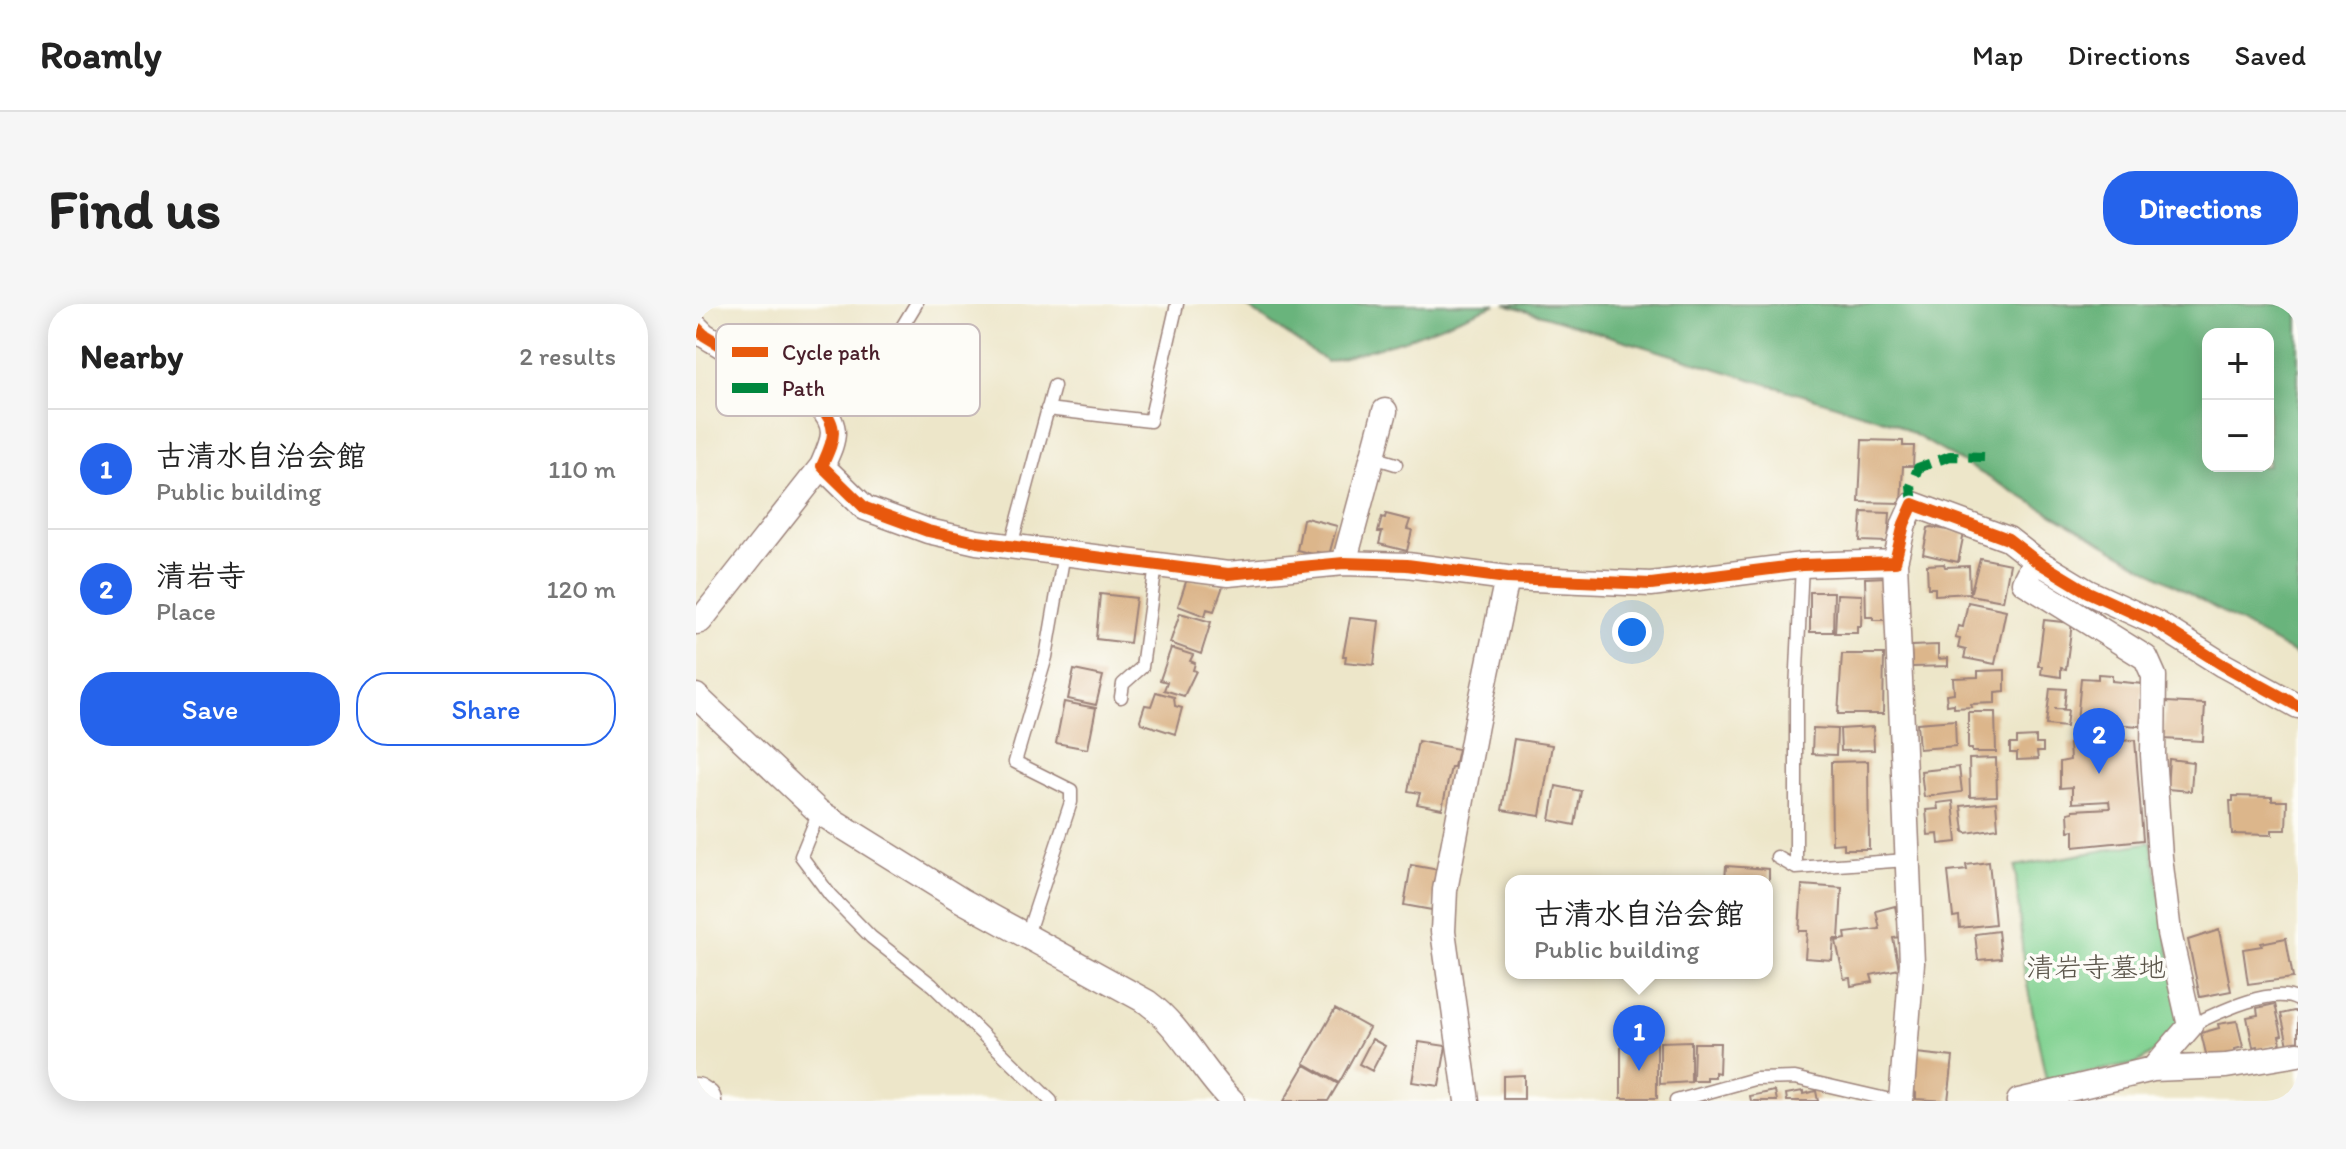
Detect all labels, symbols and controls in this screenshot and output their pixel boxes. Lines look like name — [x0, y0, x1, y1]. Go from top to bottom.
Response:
text: Roamly — [40, 32, 162, 78]
text: Map — [1972, 38, 2023, 72]
text: Directions — [2067, 38, 2191, 72]
text: Saved — [2235, 38, 2306, 72]
button: Directions — [2103, 171, 2298, 245]
text: Find us — [48, 175, 221, 242]
legend — [716, 324, 980, 416]
map controls — [2202, 328, 2274, 472]
button: + — [2202, 328, 2274, 400]
text: Nearby — [80, 336, 183, 377]
text: Cycle path — [782, 339, 881, 366]
text: 2 results — [519, 340, 616, 372]
text: Path — [782, 375, 825, 402]
button: − — [2202, 400, 2274, 472]
text: 古清水自治会館 — [156, 437, 366, 474]
text: 1 — [100, 453, 112, 485]
text: 110 m — [548, 453, 616, 485]
text: Public building — [156, 475, 322, 507]
text: 清岩寺 — [156, 557, 246, 594]
text: 2 — [99, 573, 113, 605]
text: 120 m — [547, 573, 616, 605]
text: Place — [156, 595, 216, 627]
your location — [1612, 612, 1652, 652]
button: Save — [80, 672, 340, 746]
button: Share — [356, 672, 616, 746]
pin: 2 — [2073, 708, 2125, 774]
popup — [1505, 875, 1773, 979]
text: 古清水自治会館 — [1534, 895, 1744, 932]
text: Public building — [1534, 933, 1700, 965]
park label: 清岩寺墓地 — [2026, 950, 2166, 984]
pin: 1 — [1613, 1005, 1665, 1071]

